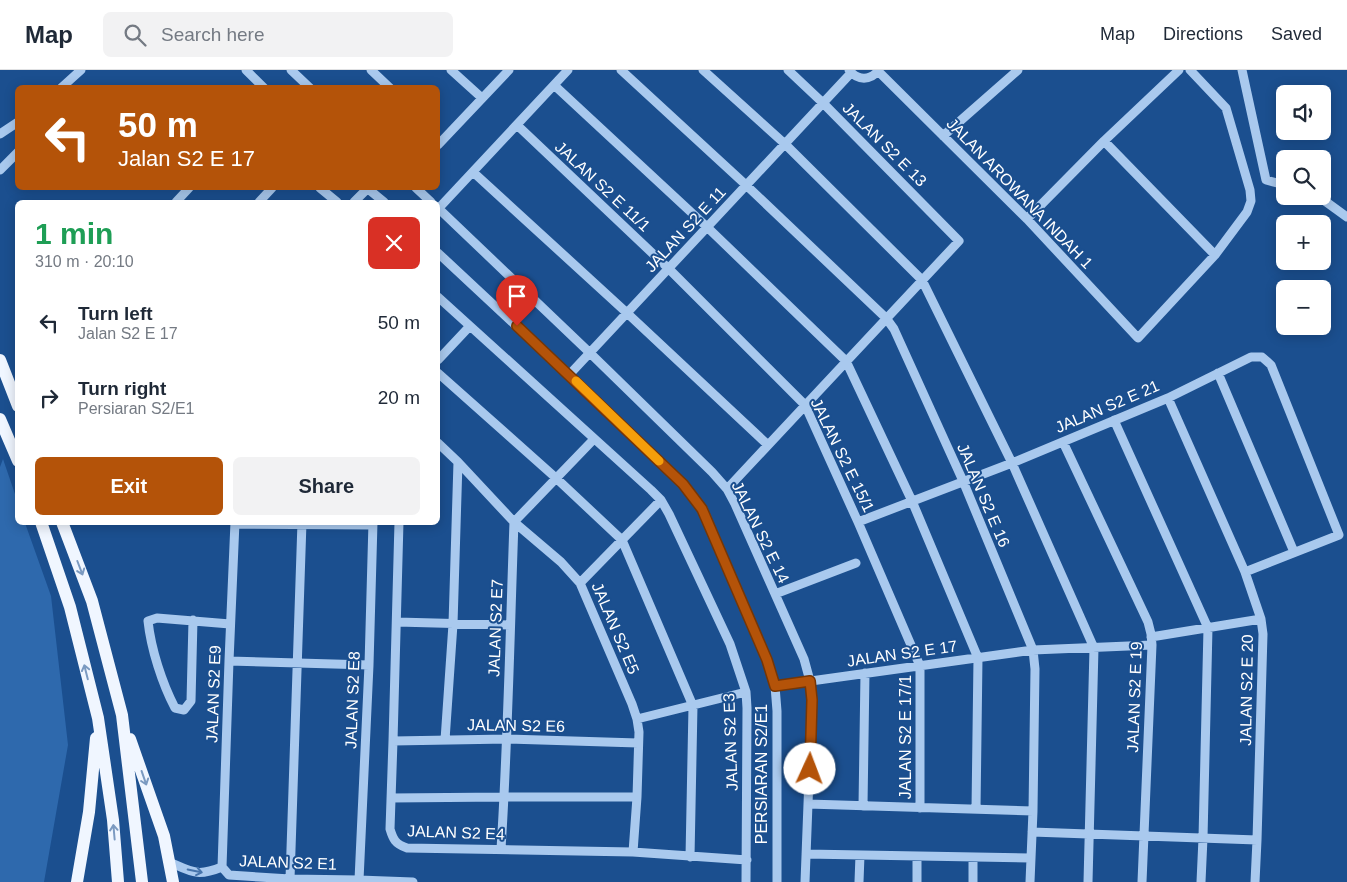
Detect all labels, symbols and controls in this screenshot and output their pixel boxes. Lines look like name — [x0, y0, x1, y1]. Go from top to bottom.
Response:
search box — [103, 12, 453, 57]
text: Map — [25, 21, 73, 48]
icon: search — [121, 21, 149, 49]
text: Search here — [161, 24, 265, 45]
text: Map — [1100, 24, 1135, 44]
text: Directions — [1163, 24, 1243, 44]
text: Saved — [1271, 24, 1322, 44]
map controls — [1276, 85, 1331, 335]
button: sound — [1276, 85, 1331, 140]
street label: JALAN S2 E 13 — [839, 99, 930, 190]
icon: left — [35, 105, 100, 170]
text: 50 m — [118, 105, 198, 144]
street label: JALAN AROWANA INDAH 1 — [943, 115, 1096, 272]
street label: JALAN S2 E 11/1 — [552, 138, 654, 235]
text: Jalan S2 E 17 — [118, 146, 255, 171]
button: search — [1276, 150, 1331, 205]
street label: JALAN S2 E 11 — [642, 183, 729, 275]
button: + — [1276, 215, 1331, 270]
text: 1 min — [35, 217, 113, 250]
button: close — [368, 217, 420, 269]
text: 310 m · 20:10 — [35, 253, 134, 270]
pin — [496, 275, 538, 326]
button: − — [1276, 280, 1331, 335]
icon: arrive — [503, 282, 531, 310]
text: Turn left — [78, 303, 153, 324]
icon: left — [35, 309, 63, 337]
text: 50 m — [378, 312, 420, 333]
text: Jalan S2 E 17 — [78, 325, 178, 342]
street label: JALAN S2 E 21 — [1053, 377, 1162, 436]
text: Turn right — [78, 378, 166, 399]
icon: right — [35, 384, 63, 412]
text: 20 m — [378, 387, 420, 408]
street label: JALAN S2 E 15/1 — [808, 396, 878, 515]
text: Persiaran S2/E1 — [78, 400, 195, 417]
street label: JALAN S2 E 16 — [954, 441, 1013, 550]
button: Exit — [35, 457, 223, 515]
button: Share — [233, 457, 420, 515]
street label: JALAN S2 E 14 — [729, 479, 793, 586]
one-way arrow — [75, 560, 85, 575]
street label: JALAN S2 E7 — [485, 579, 506, 677]
street label: JALAN S2 E5 — [589, 580, 643, 677]
street label: JALAN S2 E 20 — [1237, 634, 1256, 746]
street label: JALAN S2 E 17 — [846, 637, 958, 670]
street label: JALAN S2 E 19 — [1124, 641, 1145, 753]
street label: JALAN S2 E9 — [203, 645, 224, 743]
street label: JALAN S2 E8 — [342, 651, 363, 749]
one-way arrow — [81, 664, 90, 680]
street label: JALAN S2 E 17/1 — [897, 675, 914, 799]
street label: JALAN S2 E3 — [720, 693, 741, 791]
street label: PERSIARAN S2/E1 — [753, 704, 770, 844]
street label: JALAN S2 E6 — [467, 716, 565, 735]
position arrow — [783, 742, 835, 794]
one-way arrow — [140, 769, 149, 785]
street label: JALAN S2 E4 — [407, 822, 505, 843]
one-way arrow — [109, 824, 119, 840]
street label: JALAN S2 E1 — [239, 852, 337, 873]
one-way arrow — [187, 867, 203, 876]

